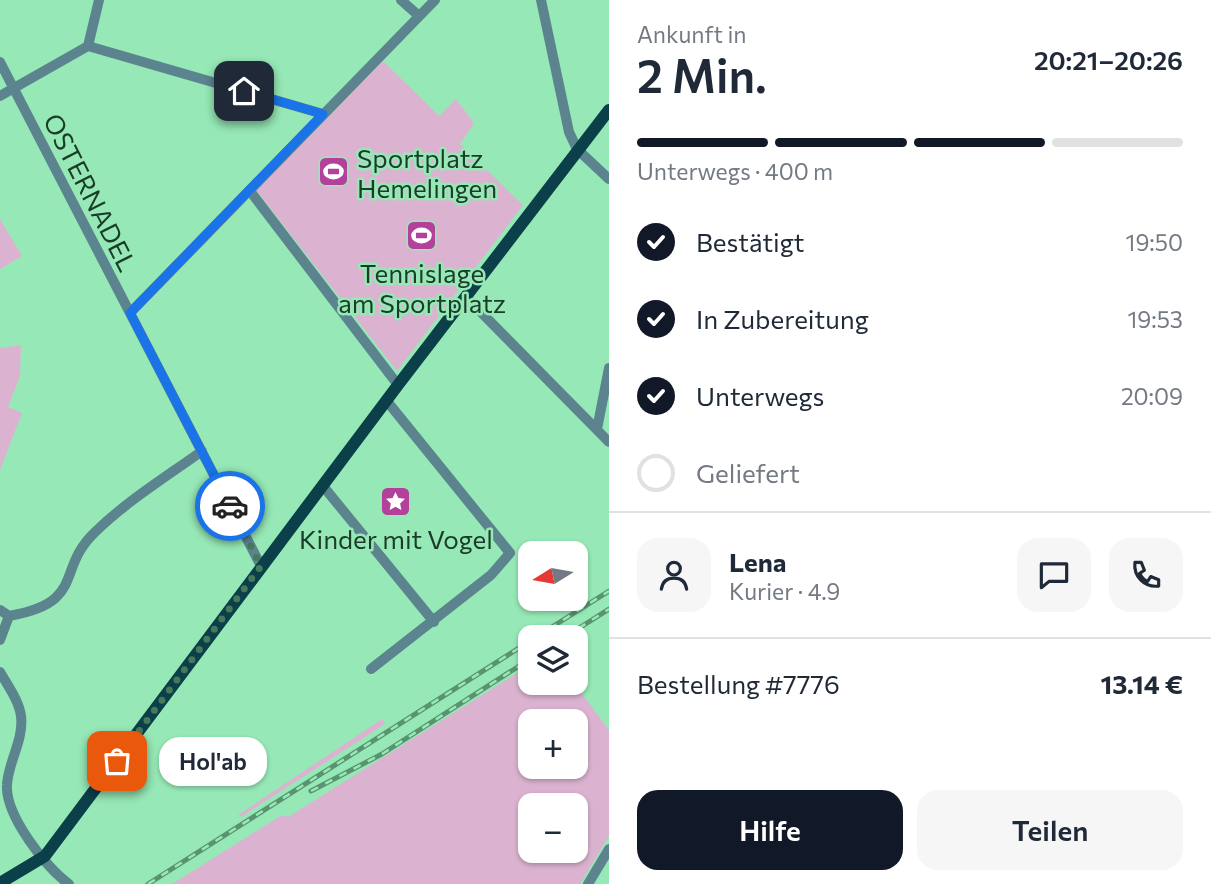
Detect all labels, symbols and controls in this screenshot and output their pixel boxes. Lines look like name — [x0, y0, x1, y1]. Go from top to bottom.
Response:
text: Ankunft in — [637, 20, 747, 48]
text: 20:21–20:26 — [1034, 44, 1183, 75]
text: 2 Min. — [637, 46, 767, 102]
pin — [214, 61, 274, 121]
icon: home — [225, 72, 263, 110]
street label: OSTERNADEL — [38, 108, 144, 276]
place label: Sportplatz Hemelingen — [357, 142, 497, 203]
sports icon: Sportplatz Hemelingen — [317, 155, 351, 189]
text: Unterwegs · 400 m — [637, 157, 833, 185]
sports icon: Tennislage am Sportplatz — [405, 219, 439, 253]
icon: check — [637, 223, 675, 261]
text: Bestätigt — [696, 226, 805, 257]
text: 19:50 — [1126, 228, 1183, 256]
place label: Tennislage am Sportplatz — [338, 257, 506, 318]
icon: check — [637, 300, 675, 338]
text: In Zubereitung — [696, 303, 869, 334]
text: 19:53 — [1127, 305, 1183, 333]
icon: check — [637, 377, 675, 415]
text: Unterwegs — [696, 380, 824, 411]
text: 20:09 — [1121, 382, 1183, 410]
text: Geliefert — [696, 457, 800, 488]
courier — [195, 471, 265, 541]
place icon: Kinder mit Vogel — [379, 485, 413, 519]
icon: car — [211, 487, 249, 525]
place label: Kinder mit Vogel — [299, 523, 493, 554]
button: person — [637, 538, 711, 612]
button: chat — [1017, 538, 1091, 612]
button: phone — [1109, 538, 1183, 612]
north arrow — [518, 541, 588, 611]
map controls — [518, 541, 588, 863]
text: Lena — [729, 546, 787, 577]
text: Kurier · 4.9 — [729, 577, 840, 605]
button: layers — [518, 625, 588, 695]
text: Bestellung #7776 — [637, 668, 840, 699]
text: 13.14 € — [1101, 668, 1183, 699]
button: + — [518, 709, 588, 779]
pin — [87, 731, 147, 791]
callout: Hol'ab — [159, 736, 268, 786]
icon: bag — [98, 742, 136, 780]
text: Hol'ab — [179, 747, 247, 775]
button: Hilfe — [637, 790, 903, 870]
button: Teilen — [917, 790, 1183, 870]
button: − — [518, 793, 588, 863]

